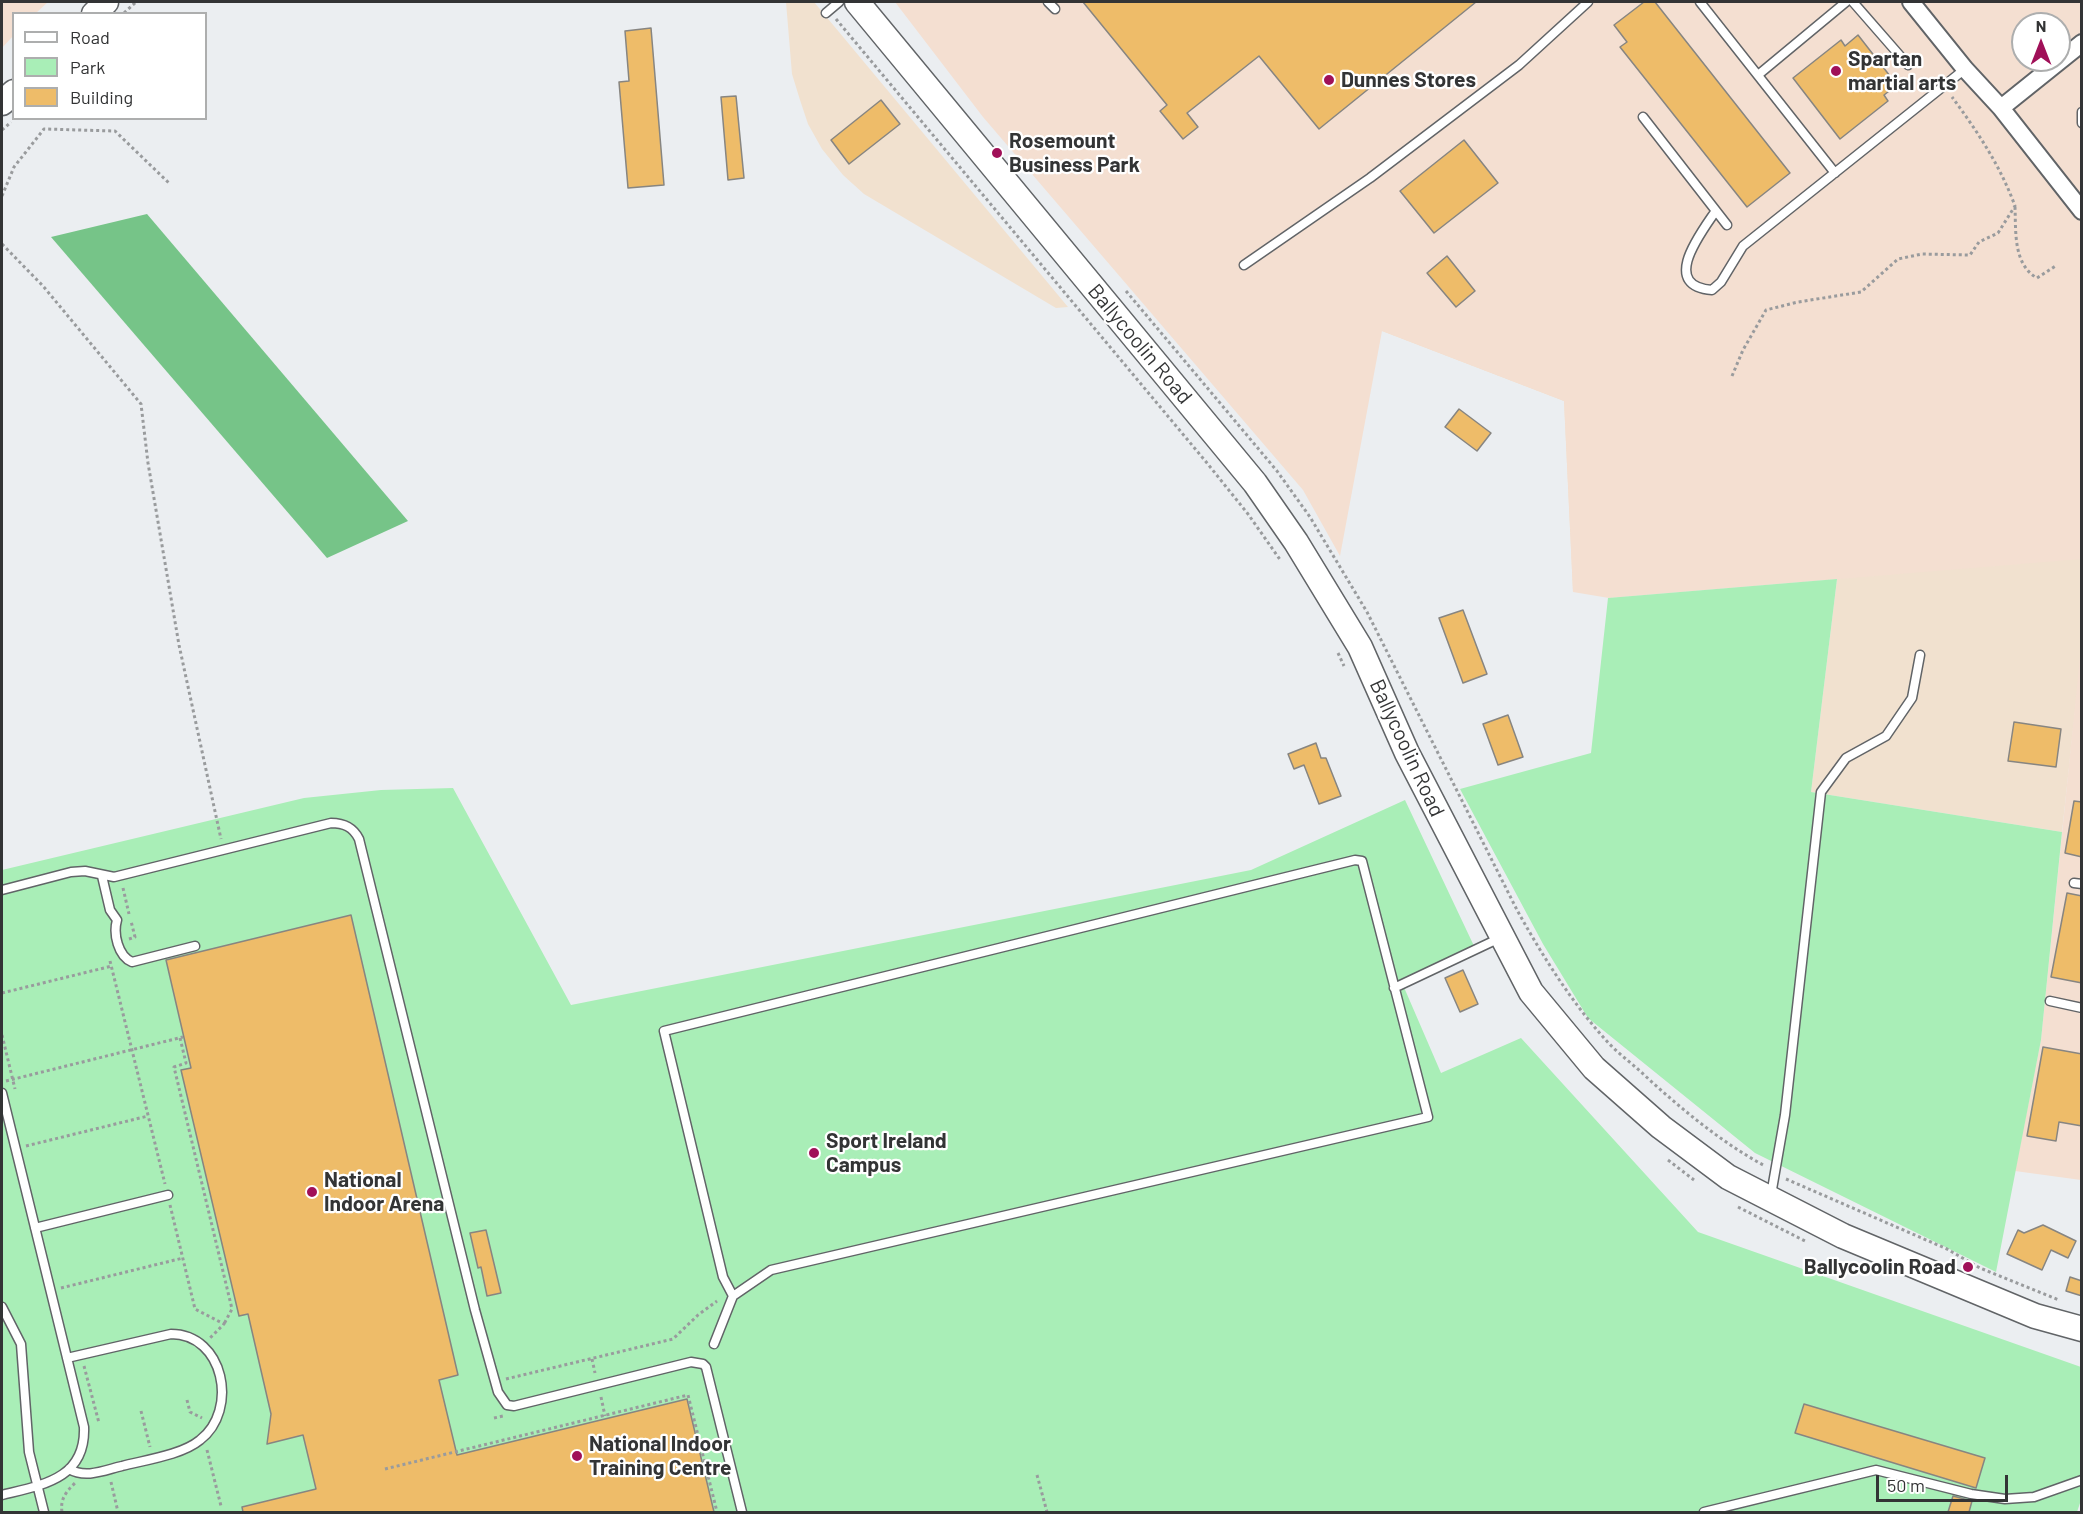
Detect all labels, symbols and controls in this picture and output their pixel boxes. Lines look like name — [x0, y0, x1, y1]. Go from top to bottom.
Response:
legend — [12, 12, 207, 120]
north arrow — [2011, 12, 2071, 72]
text: N — [2036, 16, 2046, 35]
text: Road — [70, 26, 110, 48]
place label: Spartan martial arts — [1848, 46, 1956, 96]
text: Park — [70, 56, 105, 78]
marker: Spartan martial arts — [1829, 64, 1843, 78]
place label: Dunnes Stores — [1341, 67, 1476, 93]
marker: Dunnes Stores — [1322, 73, 1336, 87]
text: Building — [70, 86, 133, 108]
place label: Rosemount Business Park — [1009, 128, 1140, 178]
marker: Rosemount Business Park — [990, 146, 1004, 160]
street label: Ballycoolin Road — [1083, 279, 1197, 409]
street label: Ballycoolin Road — [1364, 675, 1450, 821]
place label: Sport Ireland Campus — [826, 1128, 947, 1178]
marker: Sport Ireland Campus — [807, 1146, 821, 1160]
place label: National Indoor Arena — [324, 1167, 444, 1217]
marker: National Indoor Arena — [305, 1185, 319, 1199]
place label: Ballycoolin Road — [1804, 1254, 1956, 1280]
marker: Ballycoolin Road — [1961, 1260, 1975, 1274]
place label: National Indoor Training Centre — [589, 1431, 732, 1481]
marker: National Indoor Training Centre — [570, 1449, 584, 1463]
scale bar — [1879, 1463, 2011, 1501]
text: 50 m — [1887, 1474, 1925, 1496]

